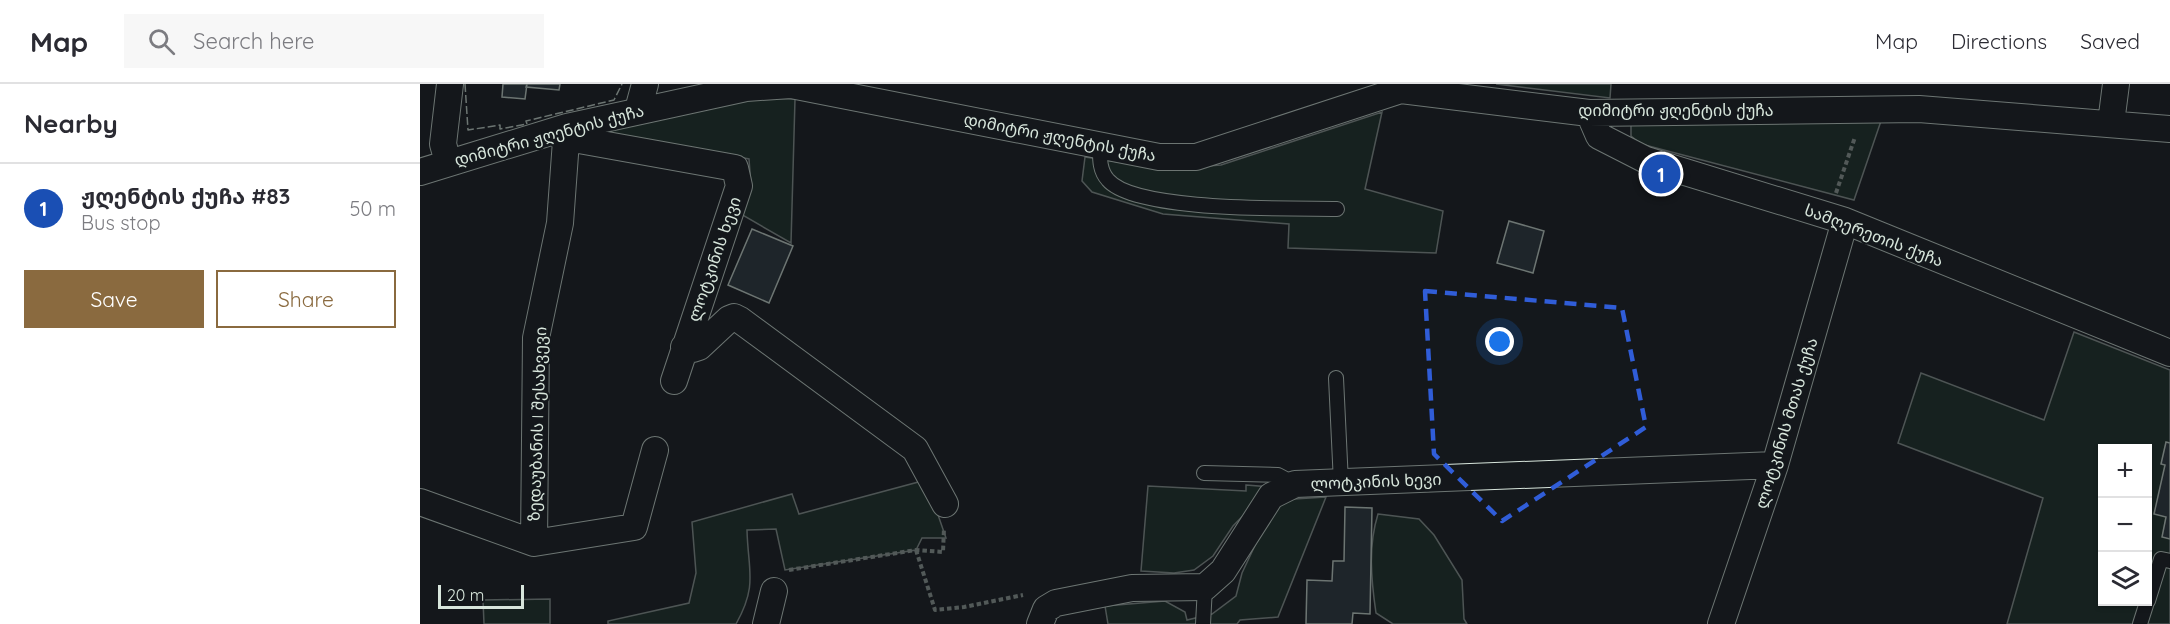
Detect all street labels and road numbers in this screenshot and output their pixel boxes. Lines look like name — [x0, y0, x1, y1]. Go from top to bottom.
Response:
street label: დიმიტრი ჟღენტის ქუჩა — [452, 100, 646, 171]
street label: დიმიტრი ჟღენტის ქუჩა — [1578, 100, 1774, 121]
street label: დიმიტრი ჟღენტის ქუჩა — [962, 109, 1158, 166]
street label: ლოტკინის ხევი — [683, 194, 746, 325]
street label: სამღერეთის ქუჩა — [1802, 199, 1946, 271]
street label: ზედაუბანის I შესახვევი — [524, 326, 551, 522]
street label: ლოტკინის მთას ქუჩა — [1750, 335, 1822, 511]
street label: ლოტკინის ხევი — [1310, 469, 1442, 494]

